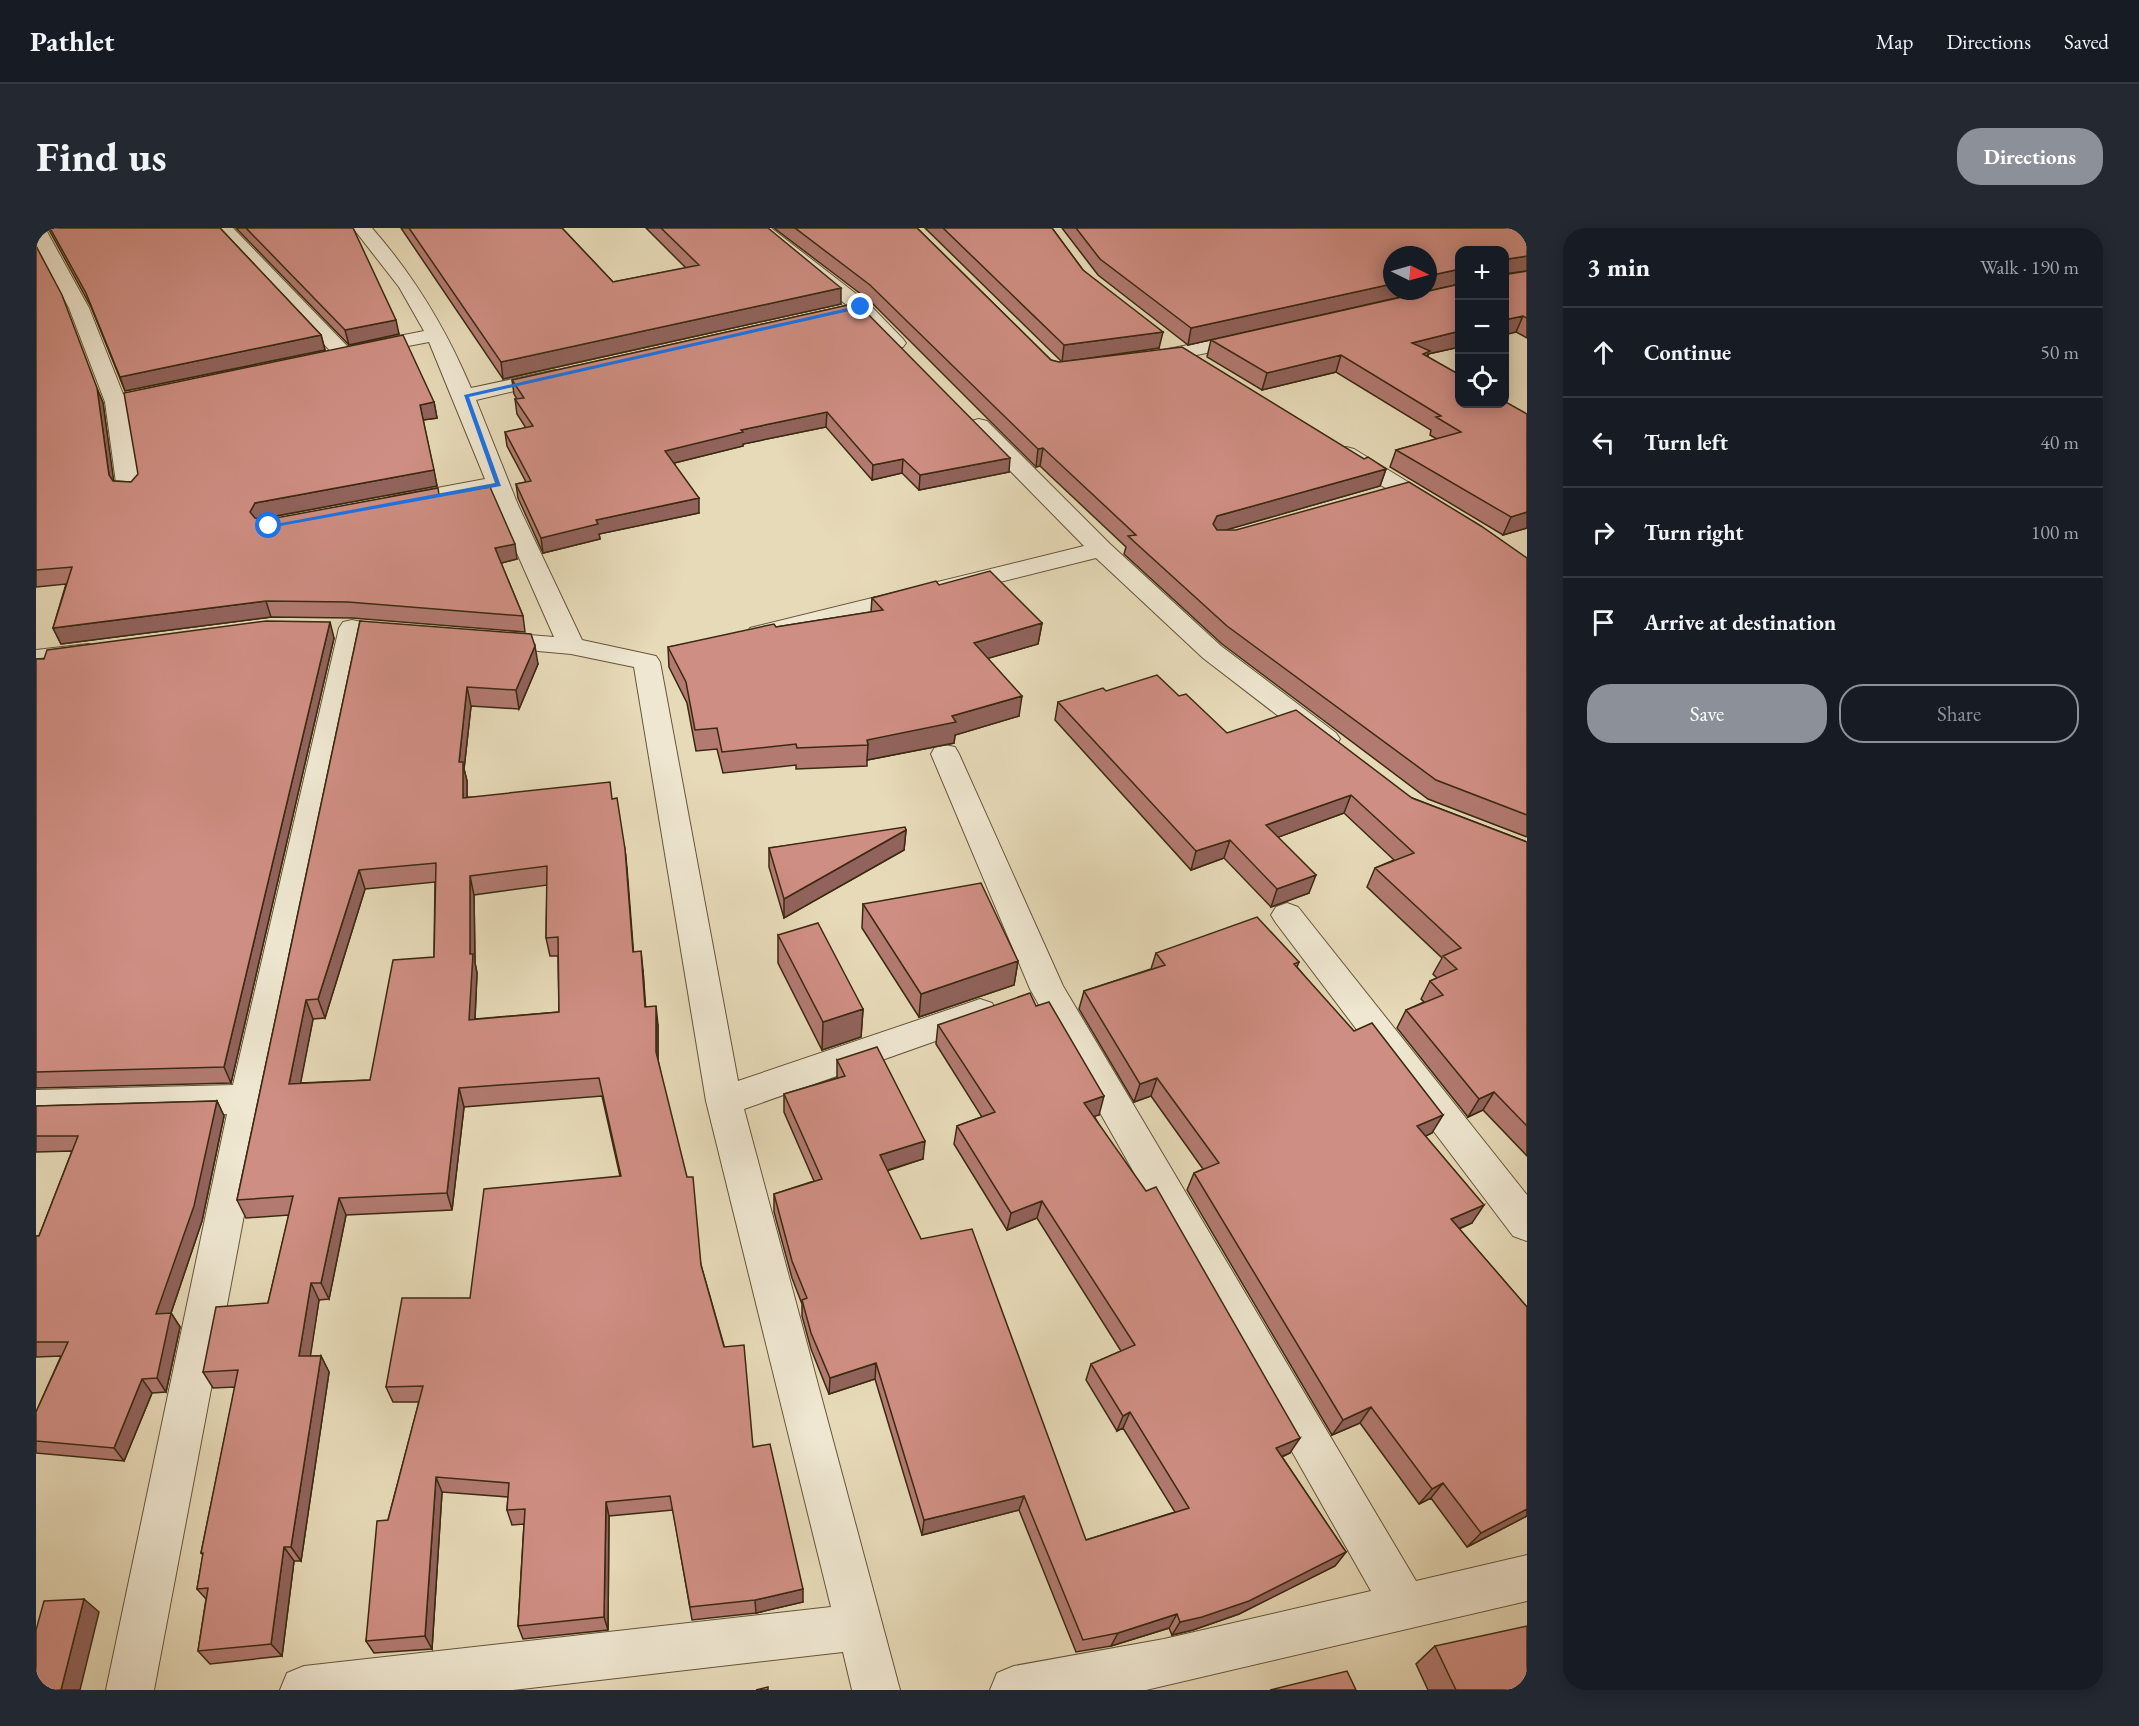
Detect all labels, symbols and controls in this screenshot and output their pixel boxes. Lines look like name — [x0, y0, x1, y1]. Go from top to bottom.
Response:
text: Pathlet — [30, 23, 114, 59]
text: Map — [1876, 28, 1913, 55]
text: Directions — [1946, 28, 2031, 55]
text: Saved — [2064, 28, 2109, 55]
button: Directions — [1957, 128, 2103, 185]
text: Find us — [36, 129, 167, 184]
north arrow — [1383, 246, 1437, 300]
map controls — [1455, 246, 1509, 408]
button: + — [1455, 246, 1509, 300]
text: 3 min — [1587, 250, 1650, 284]
text: Walk · 190 m — [1980, 254, 2079, 280]
route end — [847, 293, 873, 319]
button: − — [1455, 300, 1509, 354]
icon: ahead — [1587, 336, 1620, 369]
text: Continue — [1644, 338, 1731, 367]
text: 50 m — [2040, 339, 2079, 365]
button: locate — [1455, 354, 1509, 408]
icon: left — [1587, 426, 1620, 459]
text: Turn left — [1644, 428, 1728, 457]
text: 40 m — [2040, 429, 2079, 455]
route start — [255, 512, 281, 538]
icon: right — [1587, 516, 1620, 549]
text: Turn right — [1644, 518, 1743, 547]
text: 100 m — [2031, 519, 2079, 545]
icon: arrive — [1587, 606, 1620, 639]
text: Arrive at destination — [1644, 608, 1836, 637]
button: Save — [1587, 684, 1827, 743]
button: Share — [1839, 684, 2079, 743]

